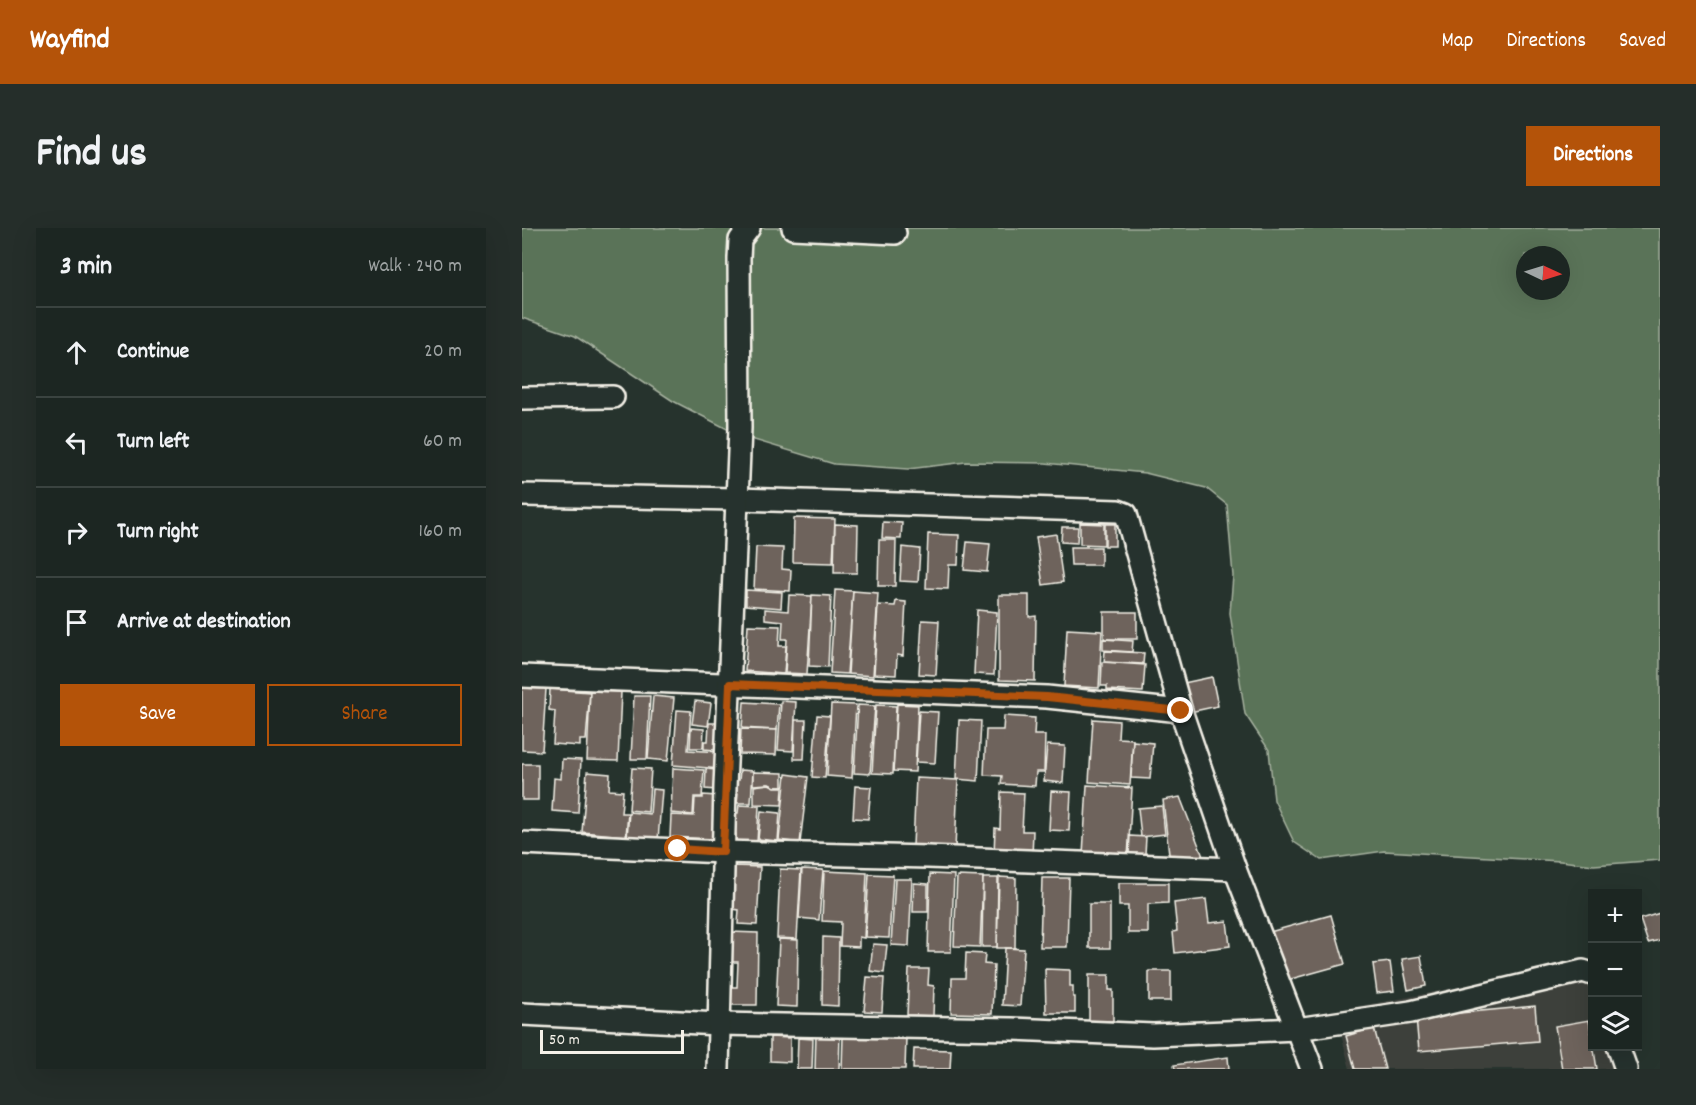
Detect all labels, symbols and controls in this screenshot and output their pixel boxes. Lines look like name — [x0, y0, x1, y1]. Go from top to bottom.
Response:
text: Wayfind — [30, 22, 110, 62]
text: Map — [1442, 27, 1473, 57]
text: Directions — [1506, 27, 1586, 57]
text: Saved — [1619, 27, 1666, 57]
text: Find us — [36, 126, 147, 186]
button: Directions — [1526, 126, 1660, 186]
north arrow — [1516, 246, 1570, 300]
text: 3 min — [60, 249, 112, 286]
text: Walk · 240 m — [368, 253, 462, 281]
icon: ahead — [60, 336, 93, 369]
text: Continue — [117, 337, 189, 368]
text: 20 m — [424, 338, 462, 366]
icon: left — [60, 426, 93, 459]
text: Turn left — [117, 427, 189, 458]
text: 60 m — [423, 428, 462, 456]
icon: right — [60, 516, 93, 549]
text: Turn right — [117, 517, 199, 548]
text: 160 m — [419, 518, 462, 546]
icon: arrive — [60, 606, 93, 639]
text: Arrive at destination — [117, 607, 291, 638]
button: Save — [60, 684, 255, 746]
button: Share — [267, 684, 462, 746]
route end — [1167, 697, 1193, 723]
route start — [664, 835, 690, 861]
map controls — [1588, 889, 1642, 1051]
button: + — [1588, 889, 1642, 943]
button: − — [1588, 943, 1642, 997]
button: layers — [1588, 997, 1642, 1051]
scale bar — [540, 1027, 684, 1054]
text: 50 m — [549, 1029, 580, 1052]

